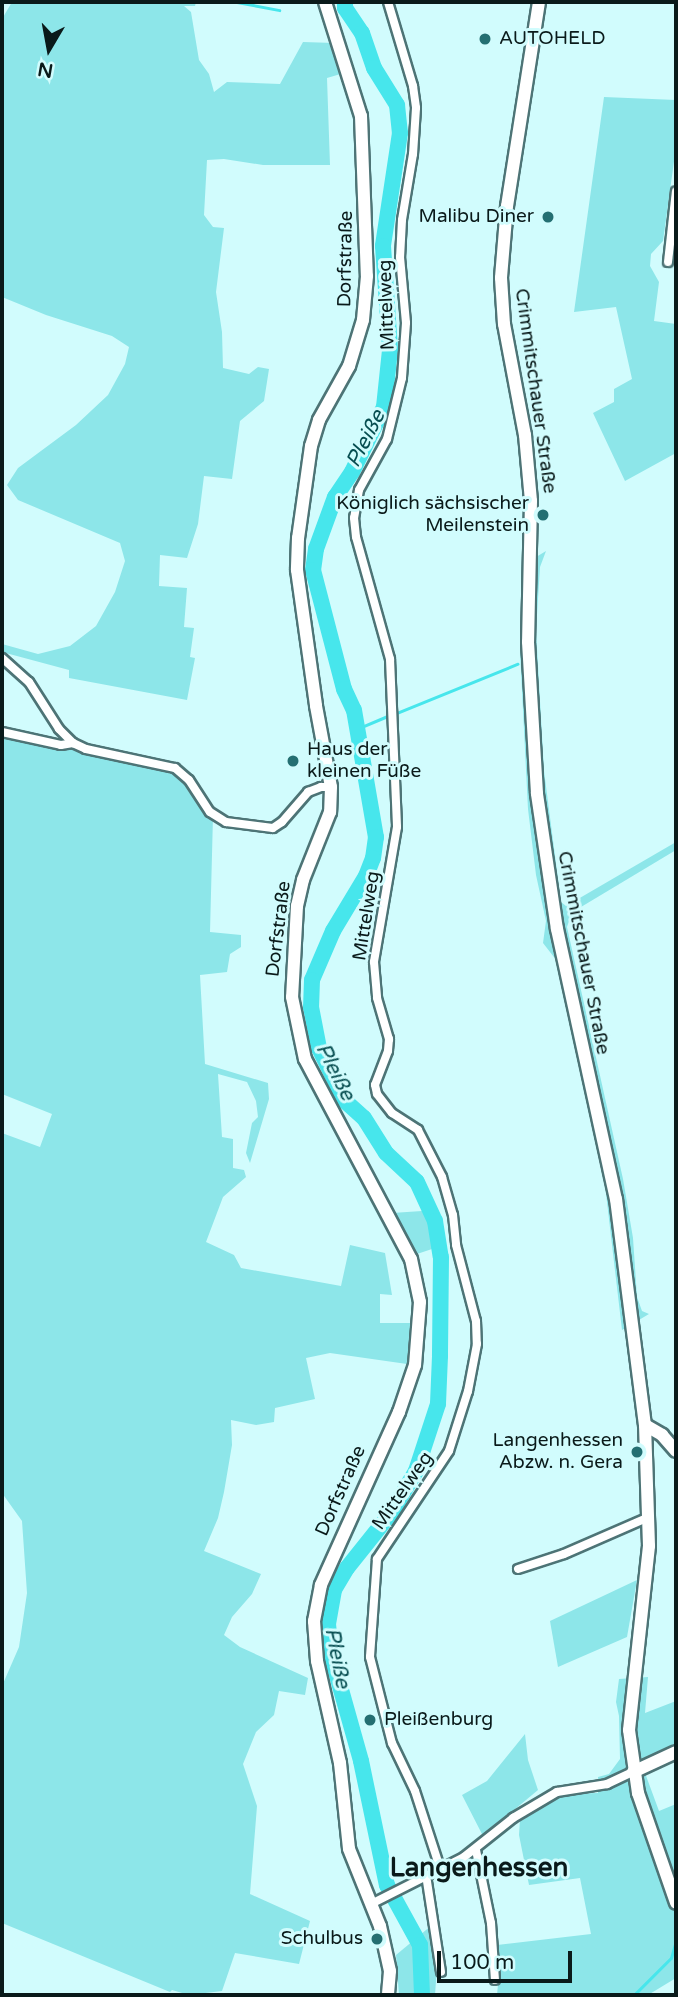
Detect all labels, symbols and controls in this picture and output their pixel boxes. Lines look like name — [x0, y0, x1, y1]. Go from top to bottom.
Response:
north arrow — [14, 14, 84, 84]
place label: AUTOHELD — [499, 28, 605, 50]
marker: AUTOHELD — [477, 31, 493, 47]
text: N — [36, 58, 55, 82]
place label: Malibu Diner — [419, 206, 534, 228]
marker: Malibu Diner — [540, 209, 556, 225]
street label: Dorfstraße — [334, 211, 358, 307]
street label: Mittelweg — [374, 259, 400, 351]
street label: Crimmitschauer Straße — [509, 287, 561, 495]
water label: Pleiße — [341, 406, 391, 472]
place label: Königlich sächsischer Meilenstein — [336, 493, 529, 537]
marker: Königlich sächsischer Meilenstein — [535, 507, 551, 523]
place label: Haus der kleinen Füße — [307, 739, 421, 783]
marker: Haus der kleinen Füße — [285, 753, 301, 769]
street label: Crimmitschauer Straße — [552, 849, 614, 1057]
street label: Mittelweg — [349, 870, 385, 962]
street label: Dorfstraße — [262, 880, 296, 978]
water label: Pleiße — [310, 1039, 360, 1105]
place label: Langenhessen Abzw. n. Gera — [493, 1430, 623, 1474]
street label: Dorfstraße — [311, 1442, 371, 1540]
marker: Langenhessen Abzw. n. Gera — [629, 1444, 645, 1460]
street label: Mittelweg — [368, 1447, 438, 1535]
water label: Pleiße — [319, 1626, 355, 1690]
place label: Pleißenburg — [384, 1709, 493, 1731]
marker: Pleißenburg — [362, 1712, 378, 1728]
district label: Langenhessen — [390, 1852, 568, 1884]
place label: Schulbus — [281, 1928, 363, 1950]
marker: Schulbus — [369, 1931, 385, 1947]
scale bar — [440, 1938, 575, 1982]
text: 100 m — [450, 1950, 514, 1975]

